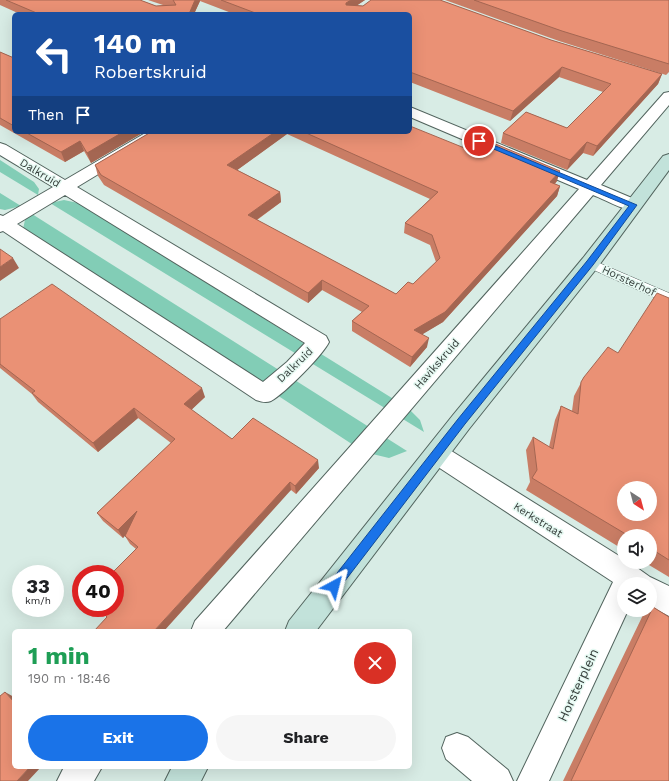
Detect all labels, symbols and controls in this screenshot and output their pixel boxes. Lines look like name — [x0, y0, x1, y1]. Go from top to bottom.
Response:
text: 140 m — [94, 27, 177, 60]
icon: left — [28, 28, 80, 80]
text: Robertskruid — [94, 61, 207, 82]
icon: arrive — [72, 104, 94, 126]
text: Then — [28, 106, 64, 124]
pin — [462, 124, 496, 158]
icon: arrive — [468, 130, 490, 152]
street label: Dalkruid — [17, 156, 63, 190]
street label: Horsterhof — [600, 263, 659, 299]
street label: Havikskruid — [412, 336, 462, 392]
street label: Dalkruid — [274, 345, 316, 385]
north arrow — [617, 481, 657, 521]
map controls — [617, 481, 657, 617]
street label: Kerkstraat — [511, 500, 565, 540]
button: sound — [617, 529, 657, 569]
speed limit sign: 40 — [72, 565, 124, 617]
position arrow — [313, 565, 355, 607]
text: 33 — [26, 574, 50, 598]
button: layers — [617, 577, 657, 617]
text: km/h — [25, 595, 51, 606]
text: 1 min — [28, 642, 90, 670]
button: close — [354, 642, 396, 684]
street label: Horsterplein — [555, 646, 601, 724]
text: 190 m · 18:46 — [28, 671, 110, 686]
button: Exit — [28, 715, 208, 761]
button: Share — [216, 715, 396, 761]

